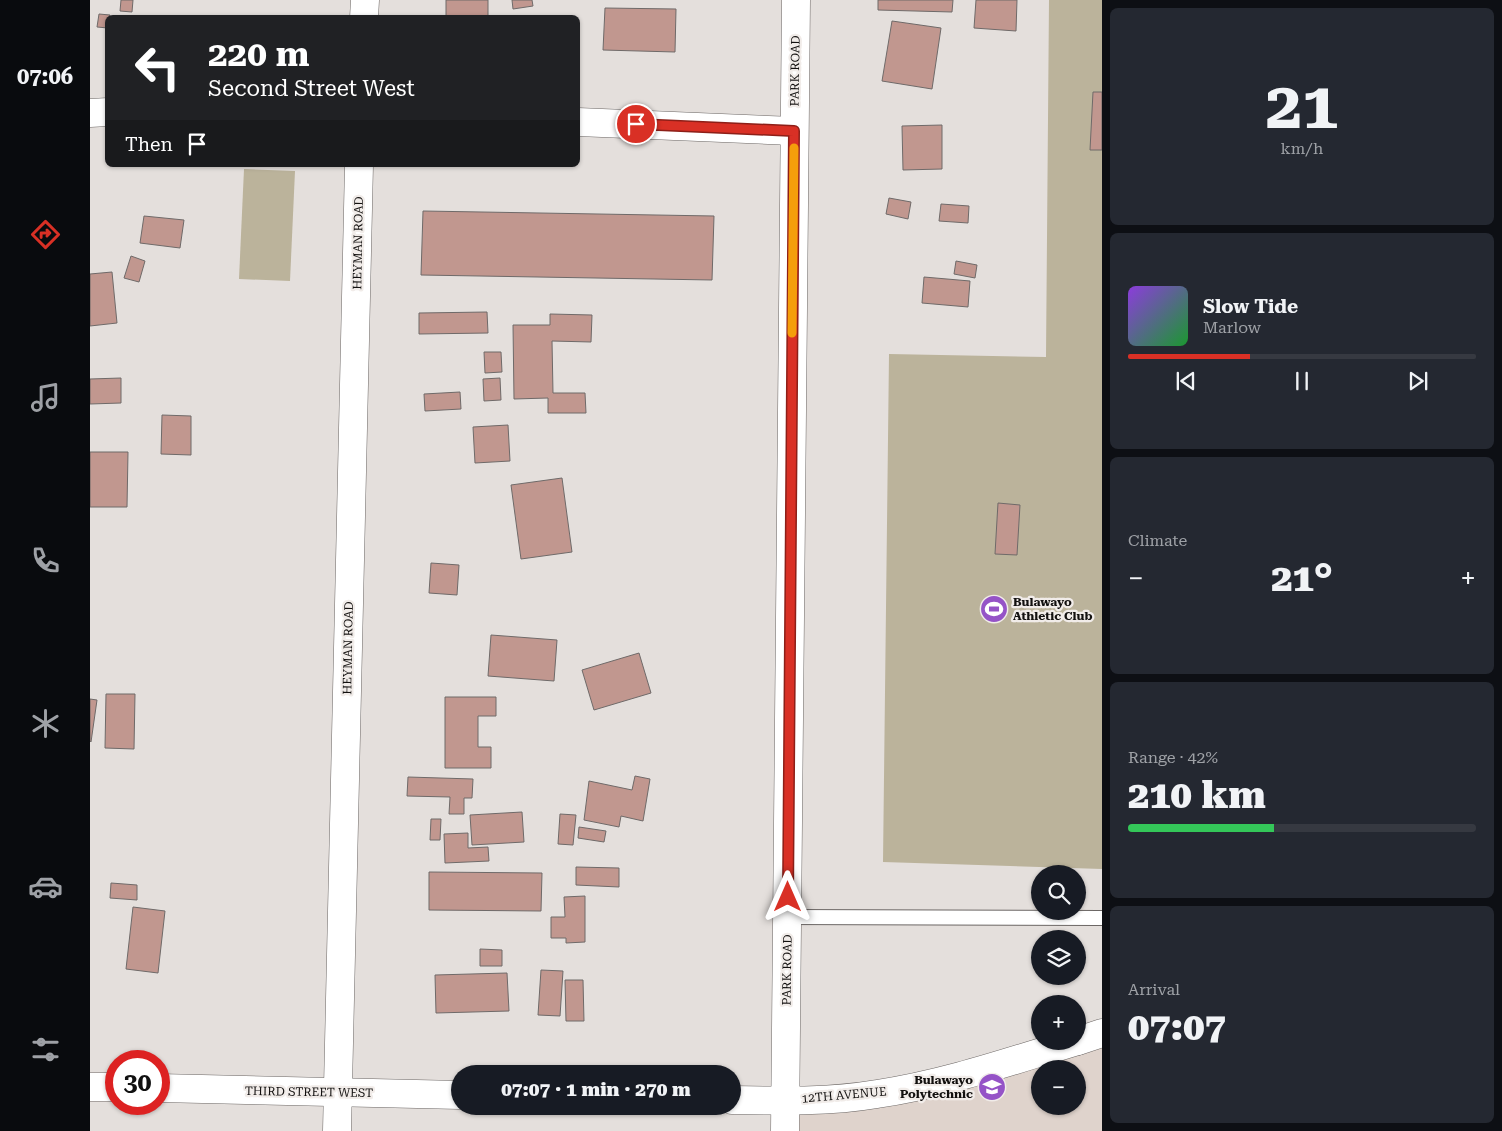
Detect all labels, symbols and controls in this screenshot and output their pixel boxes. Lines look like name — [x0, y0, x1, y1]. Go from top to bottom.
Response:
text: 220 m — [208, 34, 309, 75]
icon: left — [125, 35, 190, 100]
street label: PARK ROAD — [787, 35, 803, 107]
text: 07:06 — [17, 64, 73, 89]
text: 21 — [1266, 68, 1338, 144]
text: Second Street West — [208, 76, 415, 101]
pin — [615, 103, 657, 145]
icon: arrive — [622, 110, 650, 138]
icon: arrive — [183, 130, 211, 158]
text: Then — [125, 133, 173, 156]
text: km/h — [1281, 139, 1323, 158]
street label: HEYMAN ROAD — [350, 196, 366, 290]
icon: directions — [28, 217, 63, 252]
text: Slow Tide — [1203, 295, 1298, 318]
text: Marlow — [1203, 318, 1261, 337]
icon: previous — [1172, 367, 1200, 395]
icon: pause — [1288, 367, 1316, 395]
icon: next — [1404, 367, 1432, 395]
icon: music — [28, 380, 63, 415]
text: Climate — [1128, 531, 1187, 550]
icon: phone — [28, 543, 63, 578]
text: 21° — [1271, 556, 1333, 600]
text: − — [1128, 562, 1144, 595]
text: + — [1460, 562, 1476, 595]
sports icon: Bulawayo Athletic Club — [979, 594, 1009, 624]
place label: Bulawayo Athletic Club — [1013, 595, 1092, 623]
street label: HEYMAN ROAD — [340, 601, 356, 695]
icon: climate — [28, 706, 63, 741]
text: Range · 42% — [1128, 748, 1218, 767]
text: 210 km — [1128, 773, 1266, 817]
map controls — [1031, 865, 1086, 1115]
button: search — [1031, 865, 1086, 920]
icon: car — [28, 869, 63, 904]
position arrow — [761, 870, 813, 922]
button: layers — [1031, 930, 1086, 985]
street label: PARK ROAD — [779, 934, 795, 1006]
text: Arrival — [1128, 980, 1180, 999]
button: + — [1031, 995, 1086, 1050]
text: 07:07 — [1128, 1005, 1226, 1049]
icon: filters — [28, 1032, 63, 1067]
speed limit sign: 30 — [105, 1050, 170, 1115]
button: − — [1031, 1060, 1086, 1115]
school or university icon: Bulawayo Polytechnic — [977, 1072, 1007, 1102]
place label: Bulawayo Polytechnic — [900, 1073, 973, 1101]
text: 07:07 · 1 min · 270 m — [501, 1078, 691, 1101]
street label: THIRD STREET WEST — [245, 1084, 373, 1100]
street label: 12TH AVENUE — [801, 1084, 887, 1106]

